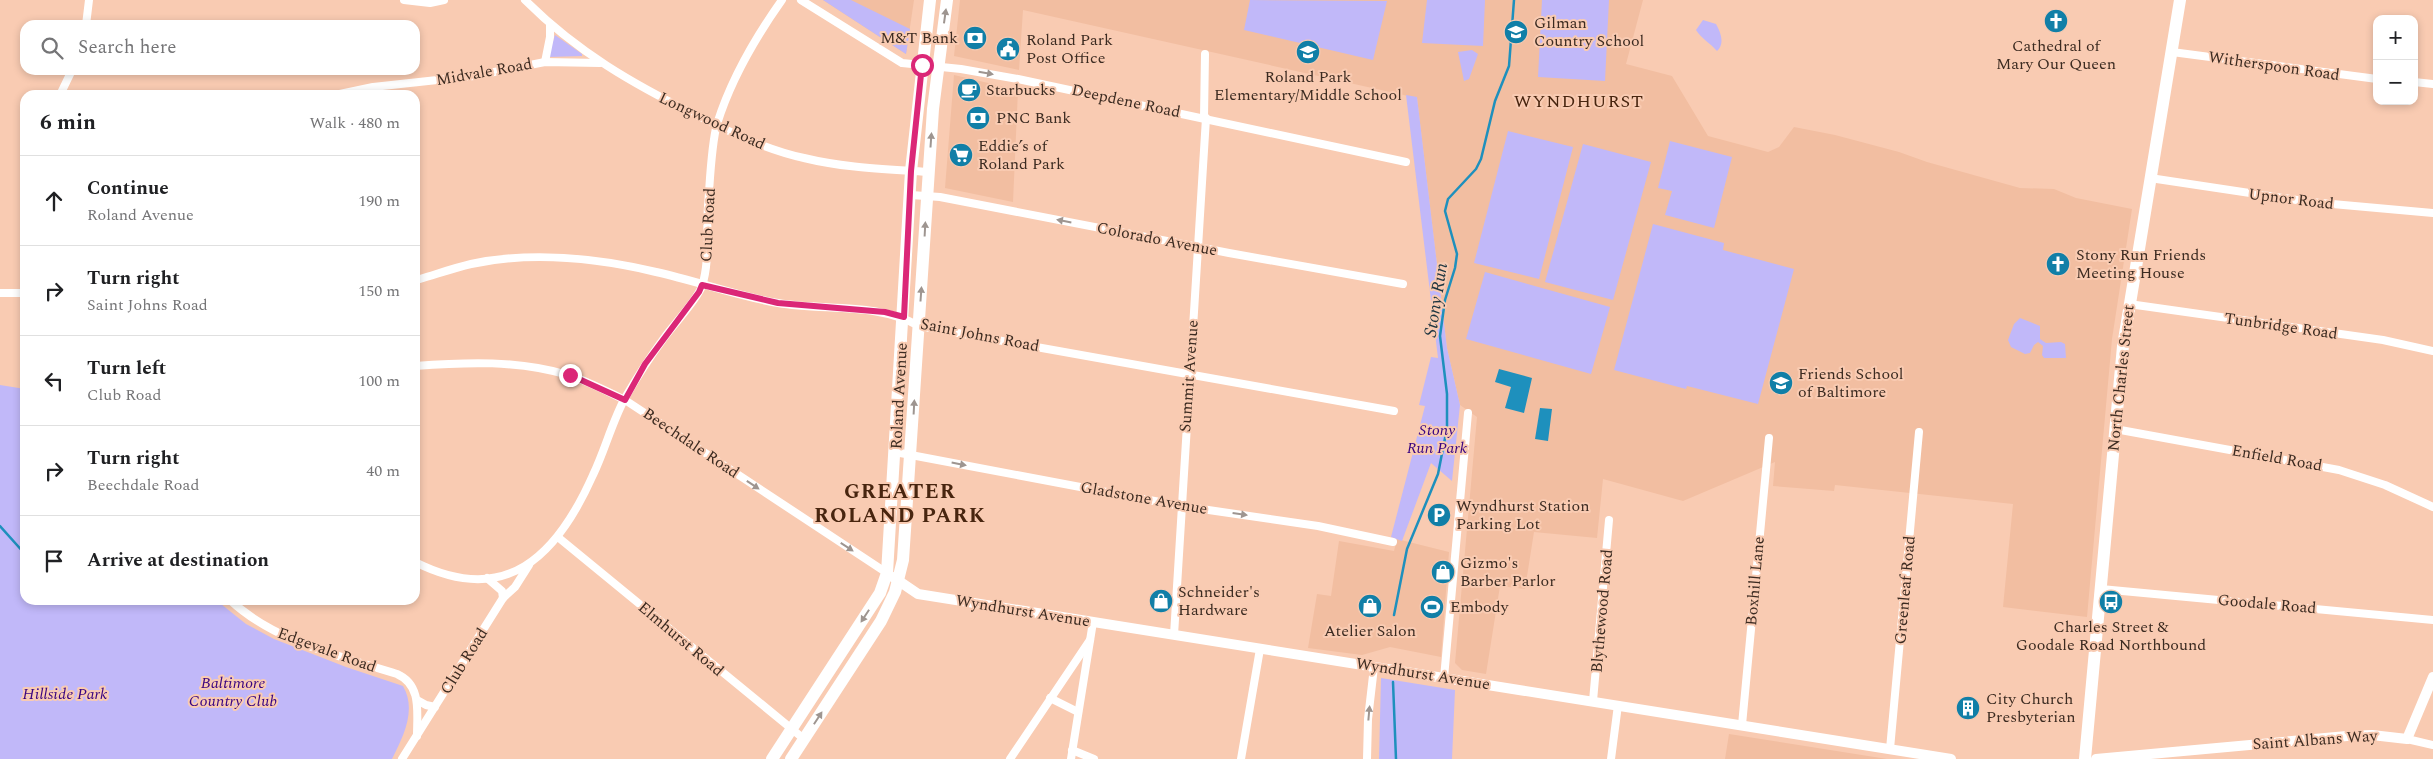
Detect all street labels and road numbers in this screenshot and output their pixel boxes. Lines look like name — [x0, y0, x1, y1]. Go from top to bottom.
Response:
street label: Witherspoon Road — [2207, 45, 2341, 87]
street label: Midvale Road — [434, 52, 534, 92]
street label: Deepdene Road — [1069, 78, 1183, 124]
street label: Longwood Road — [655, 86, 769, 156]
street label: Upnor Road — [2247, 182, 2335, 216]
street label: Club Road — [694, 187, 722, 263]
street label: Colorado Avenue — [1095, 216, 1219, 262]
street label: North Charles Street — [2101, 303, 2141, 452]
street label: Tunbridge Road — [2223, 306, 2339, 346]
street label: Saint Johns Road — [918, 312, 1042, 358]
street label: Summit Avenue — [1173, 319, 1205, 433]
street label: Roland Avenue — [884, 342, 914, 450]
street label: Beechdale Road — [638, 402, 744, 484]
street label: Enfield Road — [2230, 438, 2324, 478]
street label: Gladstone Avenue — [1079, 475, 1209, 521]
street label: Boxhill Lane — [1739, 535, 1771, 627]
street label: Greenleaf Road — [1888, 535, 1922, 645]
street label: Blythewood Road — [1585, 548, 1619, 674]
street label: Goodale Road — [2217, 588, 2317, 620]
street label: Wyndhurst Avenue — [954, 589, 1092, 633]
street label: Elmhurst Road — [633, 596, 729, 682]
street label: Edgevale Road — [274, 621, 380, 679]
street label: Club Road — [434, 623, 494, 699]
street label: Wyndhurst Avenue — [1354, 652, 1492, 696]
street label: Saint Albans Way — [2252, 724, 2380, 756]

